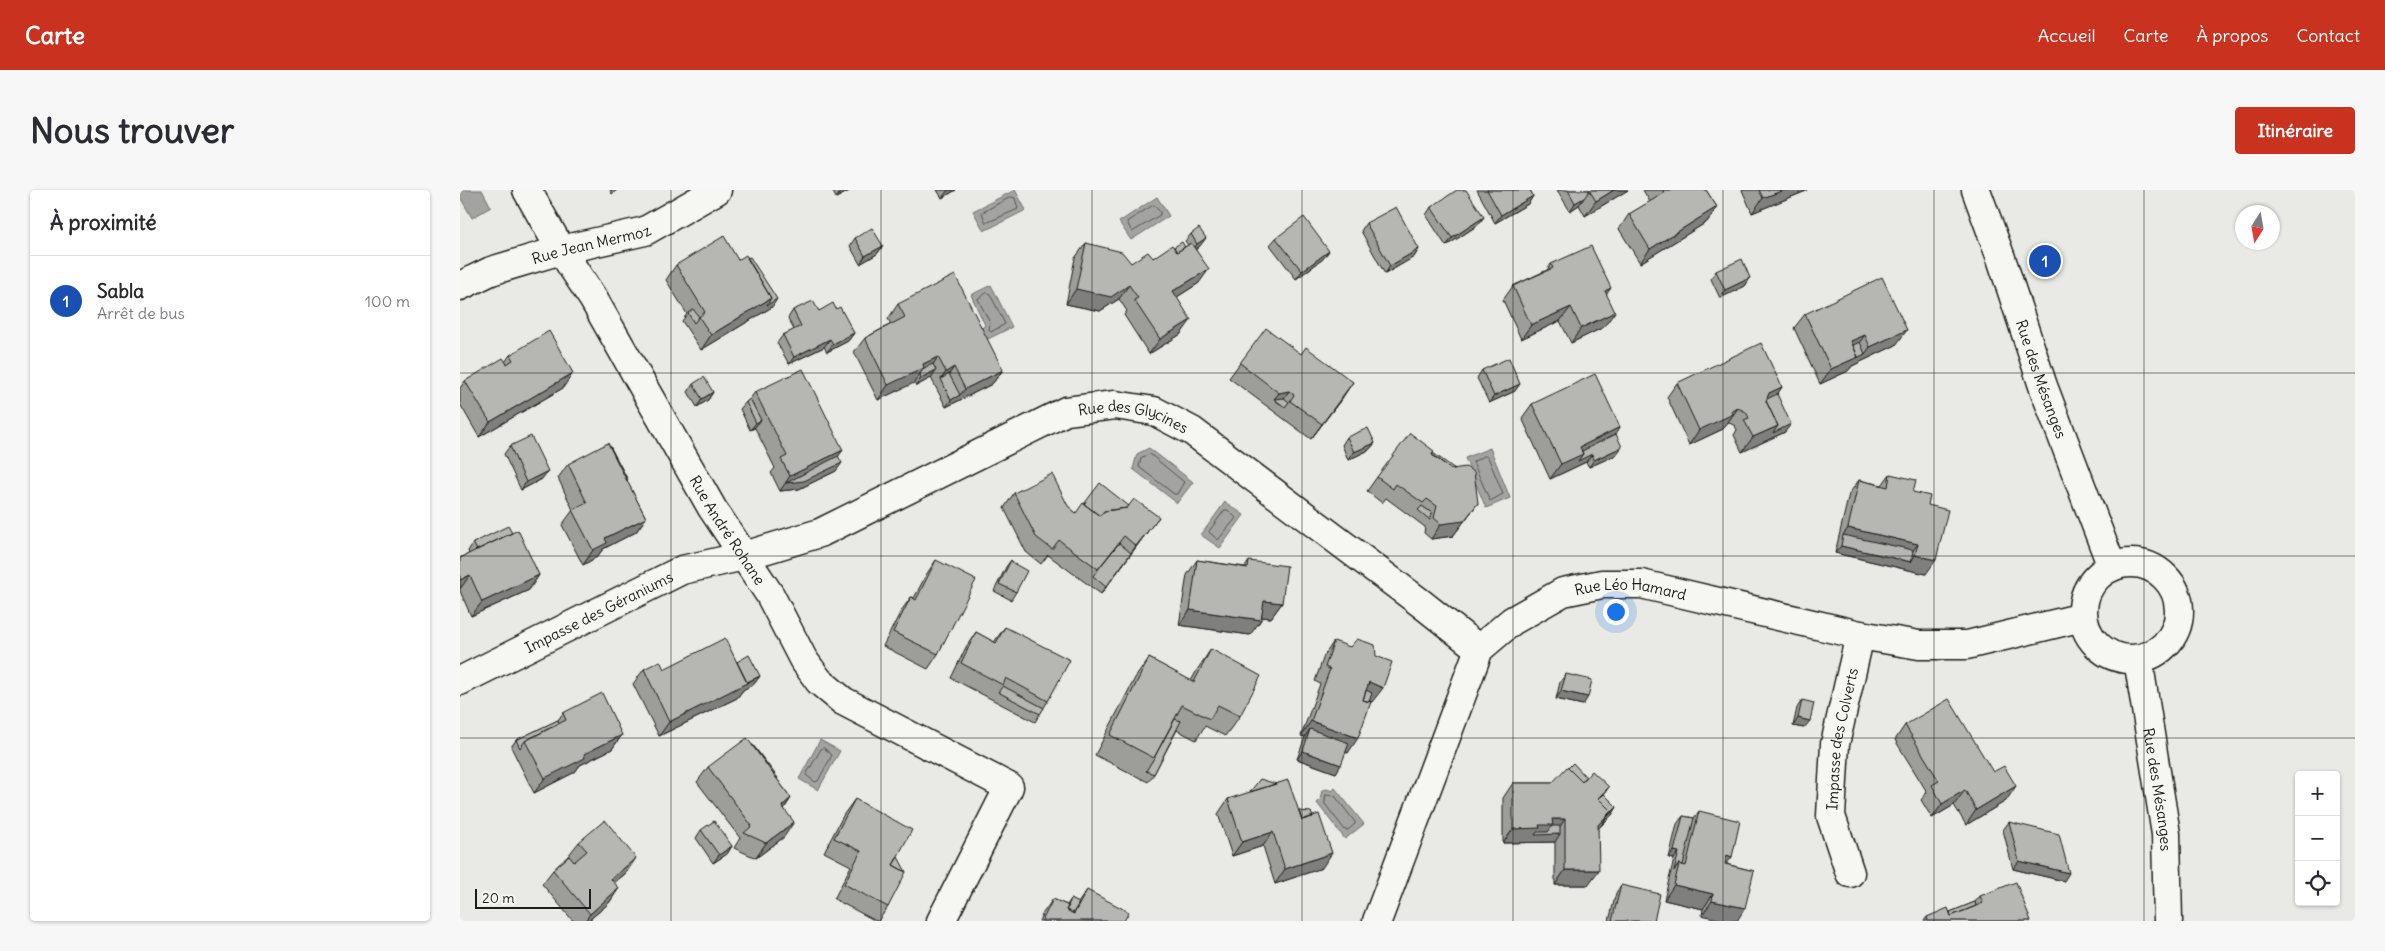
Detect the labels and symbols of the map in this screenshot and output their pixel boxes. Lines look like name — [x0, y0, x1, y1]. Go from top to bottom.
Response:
north arrow — [2235, 205, 2280, 250]
street label: Rue Jean Mermoz — [529, 220, 654, 268]
pin: 1 — [2029, 242, 2061, 280]
street label: Rue des Mésanges — [2012, 317, 2072, 441]
street label: Rue des Glycines — [1077, 395, 1192, 437]
street label: Rue André Rohane — [686, 472, 770, 588]
street label: Impasse des Géraniums — [521, 567, 676, 657]
street label: Rue Léo Hamard — [1573, 575, 1689, 604]
your location — [1603, 599, 1629, 625]
street label: Impasse des Colverts — [1822, 666, 1862, 811]
street label: Rue des Mésanges — [2140, 726, 2176, 851]
scale bar — [475, 886, 591, 909]

